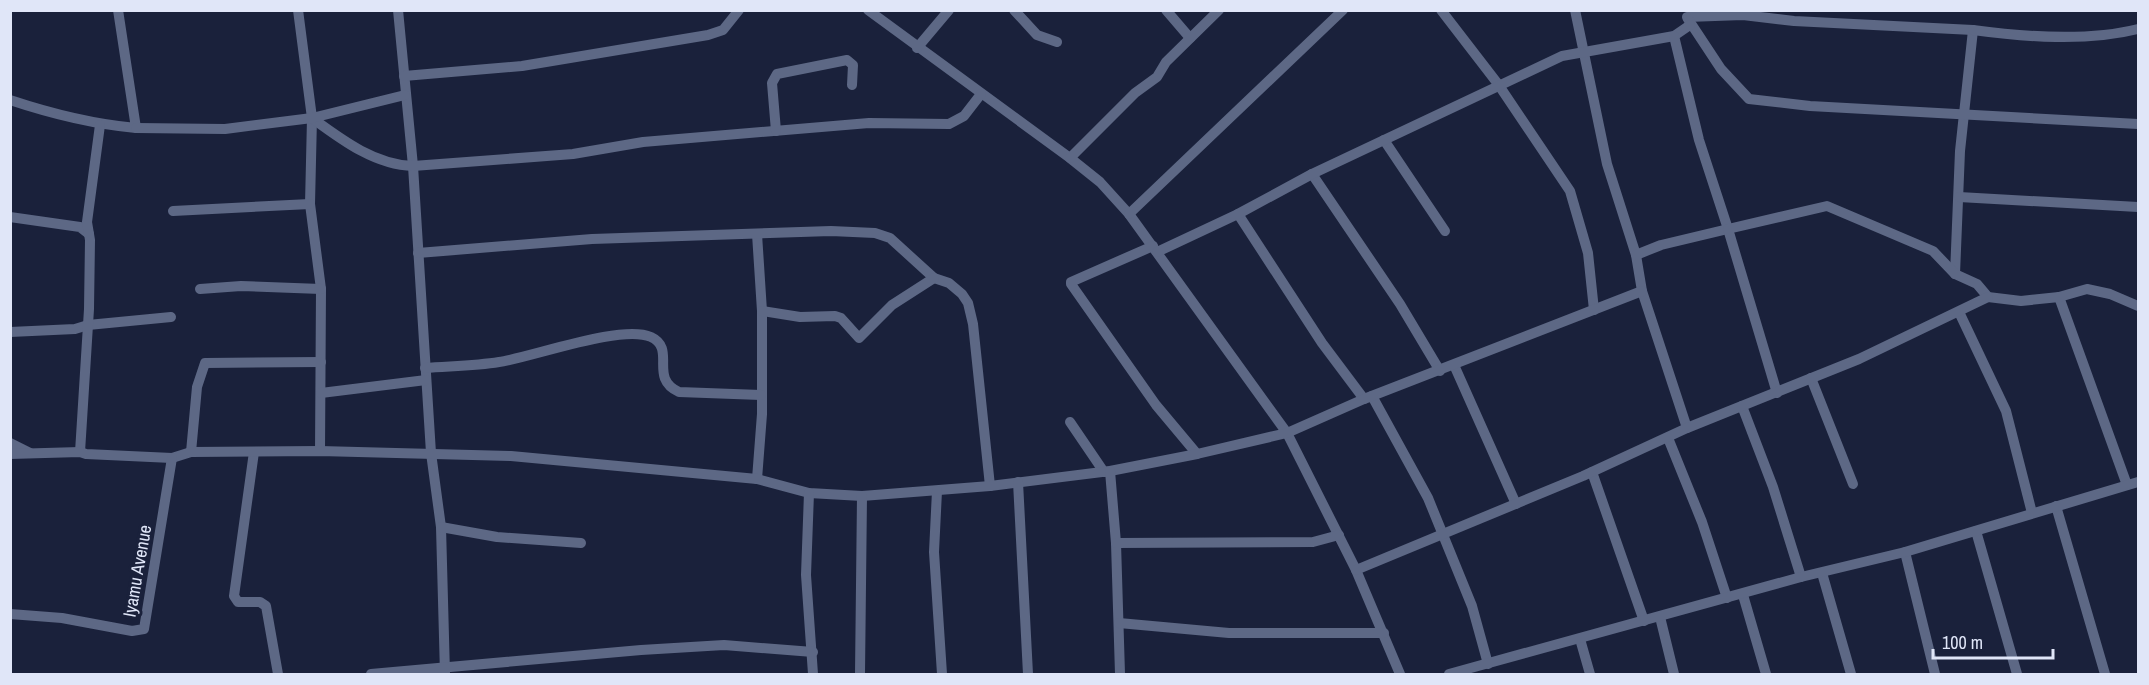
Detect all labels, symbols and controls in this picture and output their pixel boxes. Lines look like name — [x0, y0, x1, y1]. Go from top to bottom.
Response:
street label: Iyamu Avenue — [117, 523, 157, 619]
scale bar — [1933, 622, 2053, 660]
text: 100 m — [1942, 630, 1983, 655]

